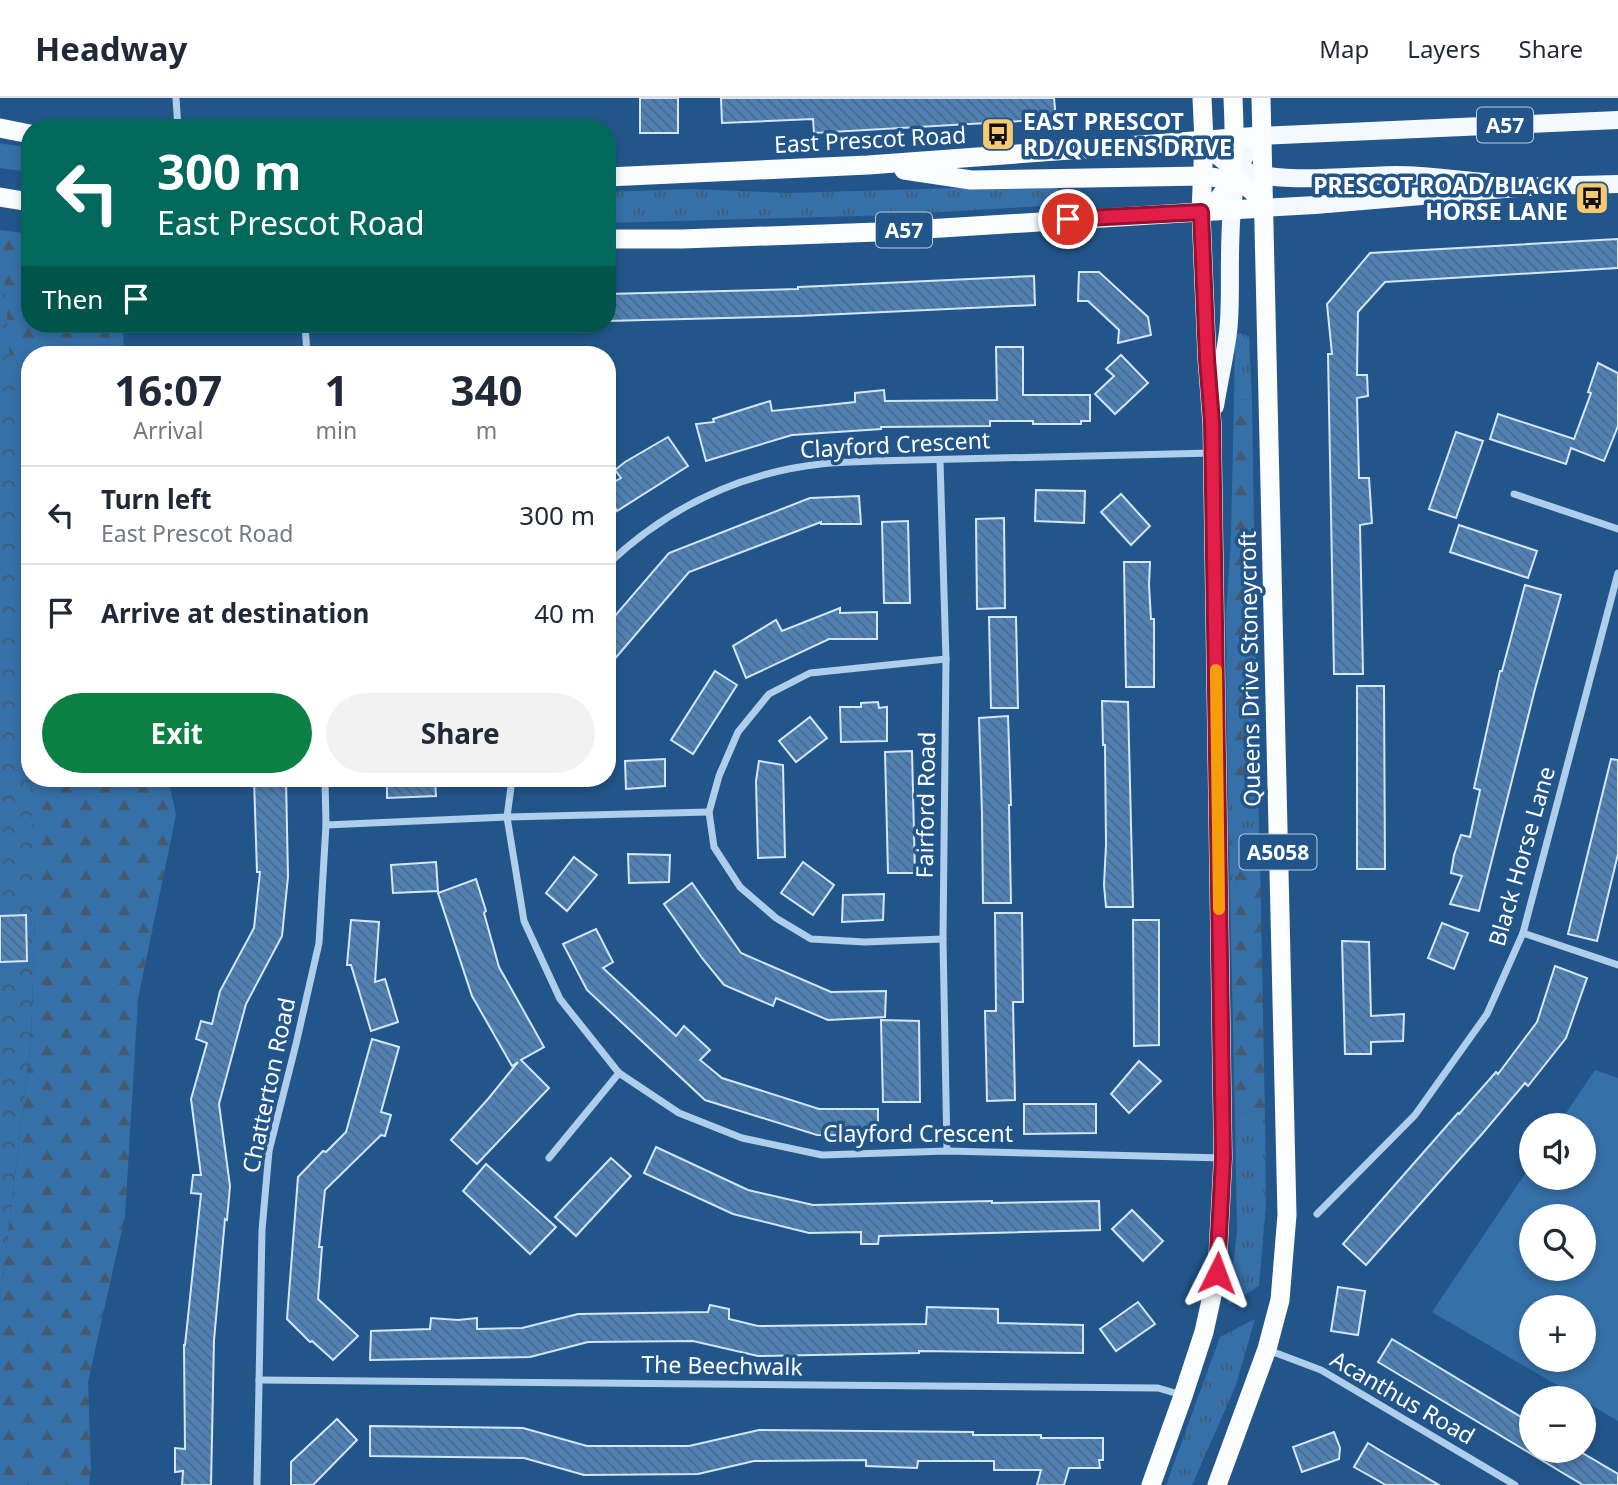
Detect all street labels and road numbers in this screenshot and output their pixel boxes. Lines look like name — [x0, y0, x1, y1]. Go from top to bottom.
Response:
road number: A57 — [1477, 108, 1533, 142]
street label: East Prescot Road — [773, 118, 967, 160]
road number: A57 — [876, 212, 932, 248]
street label: Clayford Crescent — [799, 423, 991, 465]
street label: Queens Drive Stoneycroft — [1231, 531, 1267, 807]
street label: Fairford Road — [908, 731, 942, 879]
street label: Black Horse Lane — [1480, 762, 1562, 950]
road number: A5058 — [1240, 834, 1316, 870]
street label: Chatterton Road — [234, 994, 302, 1176]
street label: Clayford Crescent — [823, 1117, 1013, 1149]
street label: Acanthus Road — [1325, 1343, 1481, 1451]
street label: The Beechwalk — [641, 1348, 804, 1382]

